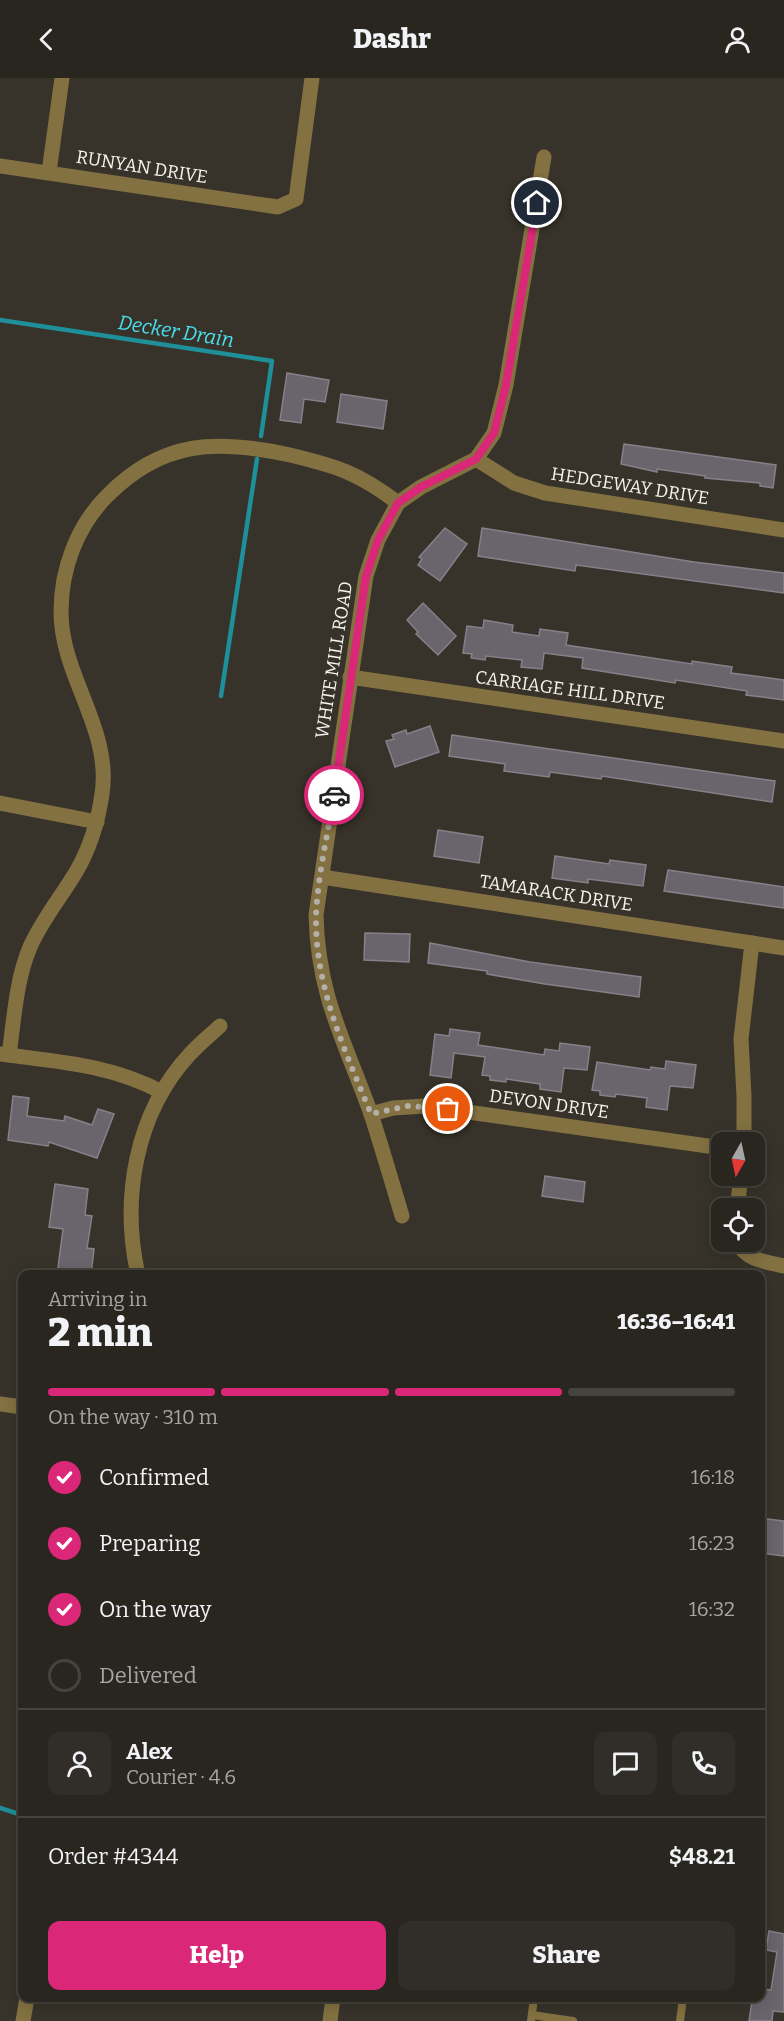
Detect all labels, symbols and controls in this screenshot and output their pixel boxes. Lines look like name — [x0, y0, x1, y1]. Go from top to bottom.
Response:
icon: back — [30, 23, 63, 56]
text: Dashr — [353, 23, 431, 55]
icon: person — [721, 23, 754, 56]
street label: RUNYAN DRIVE — [75, 146, 209, 188]
pin — [511, 177, 562, 228]
icon: home — [520, 186, 553, 219]
water label: Decker Drain — [116, 310, 236, 352]
street label: HEDGEWAY DRIVE — [550, 463, 710, 509]
street label: WHITE MILL ROAD — [311, 580, 357, 740]
street label: CARRIAGE HILL DRIVE — [474, 666, 666, 714]
courier — [304, 765, 364, 825]
icon: car — [318, 779, 351, 812]
street label: TAMARACK DRIVE — [478, 870, 634, 916]
pin — [422, 1083, 473, 1134]
street label: DEVON DRIVE — [488, 1085, 610, 1123]
icon: bag — [431, 1092, 464, 1125]
north arrow — [711, 1132, 765, 1186]
map controls — [711, 1132, 765, 1252]
button: locate — [711, 1198, 765, 1252]
text: Arriving in — [48, 1287, 147, 1311]
text: 16:36–16:41 — [617, 1308, 735, 1335]
text: 2 min — [48, 1310, 152, 1356]
text: On the way · 310 m — [48, 1405, 218, 1429]
icon: check — [48, 1461, 81, 1494]
text: Confirmed — [99, 1464, 209, 1491]
text: 16:18 — [691, 1465, 735, 1489]
icon: check — [48, 1527, 81, 1560]
text: Preparing — [99, 1530, 201, 1557]
text: 16:23 — [689, 1531, 735, 1555]
icon: check — [48, 1593, 81, 1626]
text: On the way — [99, 1596, 211, 1623]
text: 16:32 — [689, 1597, 735, 1621]
text: Delivered — [99, 1662, 197, 1689]
button: person — [48, 1732, 111, 1795]
button: chat — [594, 1732, 657, 1795]
button: phone — [672, 1732, 735, 1795]
text: Alex — [126, 1738, 172, 1765]
text: Courier · 4.6 — [126, 1765, 236, 1789]
text: Order #4344 — [48, 1843, 178, 1870]
text: $48.21 — [669, 1843, 735, 1870]
button: Help — [48, 1921, 386, 1990]
button: Share — [398, 1921, 735, 1990]

